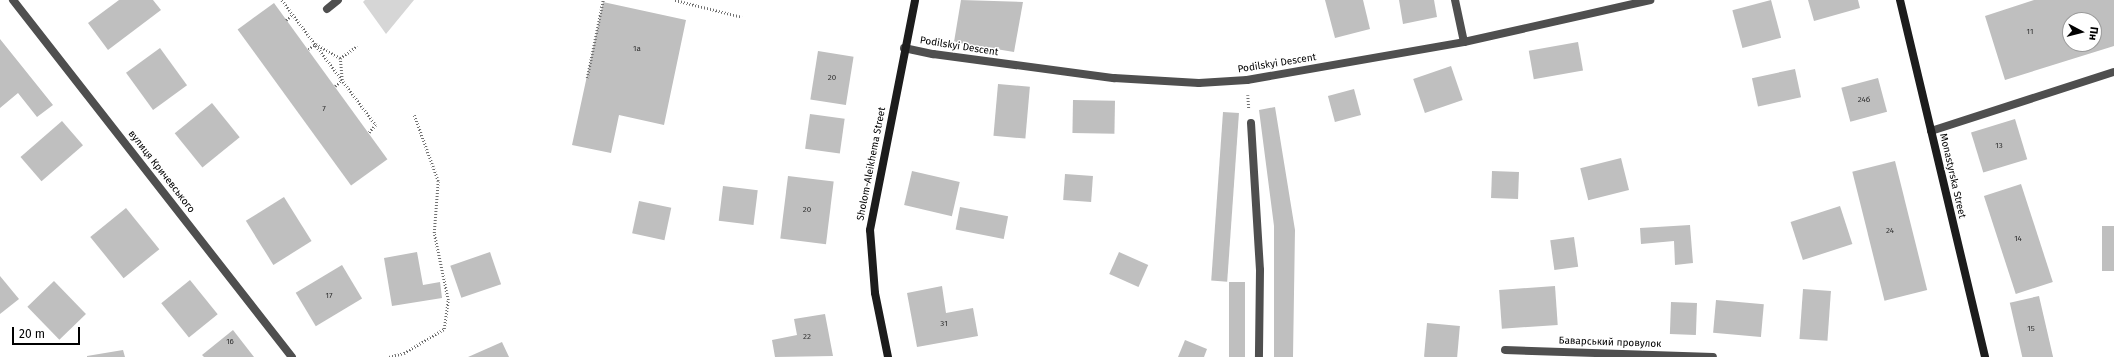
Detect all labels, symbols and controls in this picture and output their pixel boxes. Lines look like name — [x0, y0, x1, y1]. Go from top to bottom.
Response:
north arrow — [2062, 12, 2102, 52]
text: Пн — [2086, 26, 2101, 41]
house number: 11 — [2027, 27, 2033, 37]
street label: Podilskyi Descent — [919, 35, 999, 59]
house number: 1а — [633, 44, 641, 54]
street label: Podilskyi Descent — [1237, 52, 1317, 76]
house number: 20 — [828, 73, 836, 83]
house number: 24б — [1858, 95, 1870, 105]
house number: 7 — [322, 104, 326, 114]
street label: Sholom-Aleikhema Street — [855, 106, 889, 222]
street label: вулиця Кричевського — [125, 128, 197, 216]
street label: Monastyrska Street — [1936, 132, 1968, 220]
house number: 13 — [1995, 141, 2003, 151]
house number: 20 — [803, 205, 811, 215]
house number: 24 — [1886, 226, 1894, 236]
house number: 14 — [2014, 234, 2022, 244]
house number: 17 — [325, 291, 333, 301]
scale bar — [14, 319, 82, 345]
house number: 31 — [940, 319, 948, 329]
house number: 15 — [2027, 324, 2035, 334]
text: 20 m — [19, 327, 45, 341]
house number: 22 — [803, 332, 811, 342]
street label: Баварський провулок — [1558, 335, 1662, 351]
house number: 16 — [226, 337, 234, 347]

